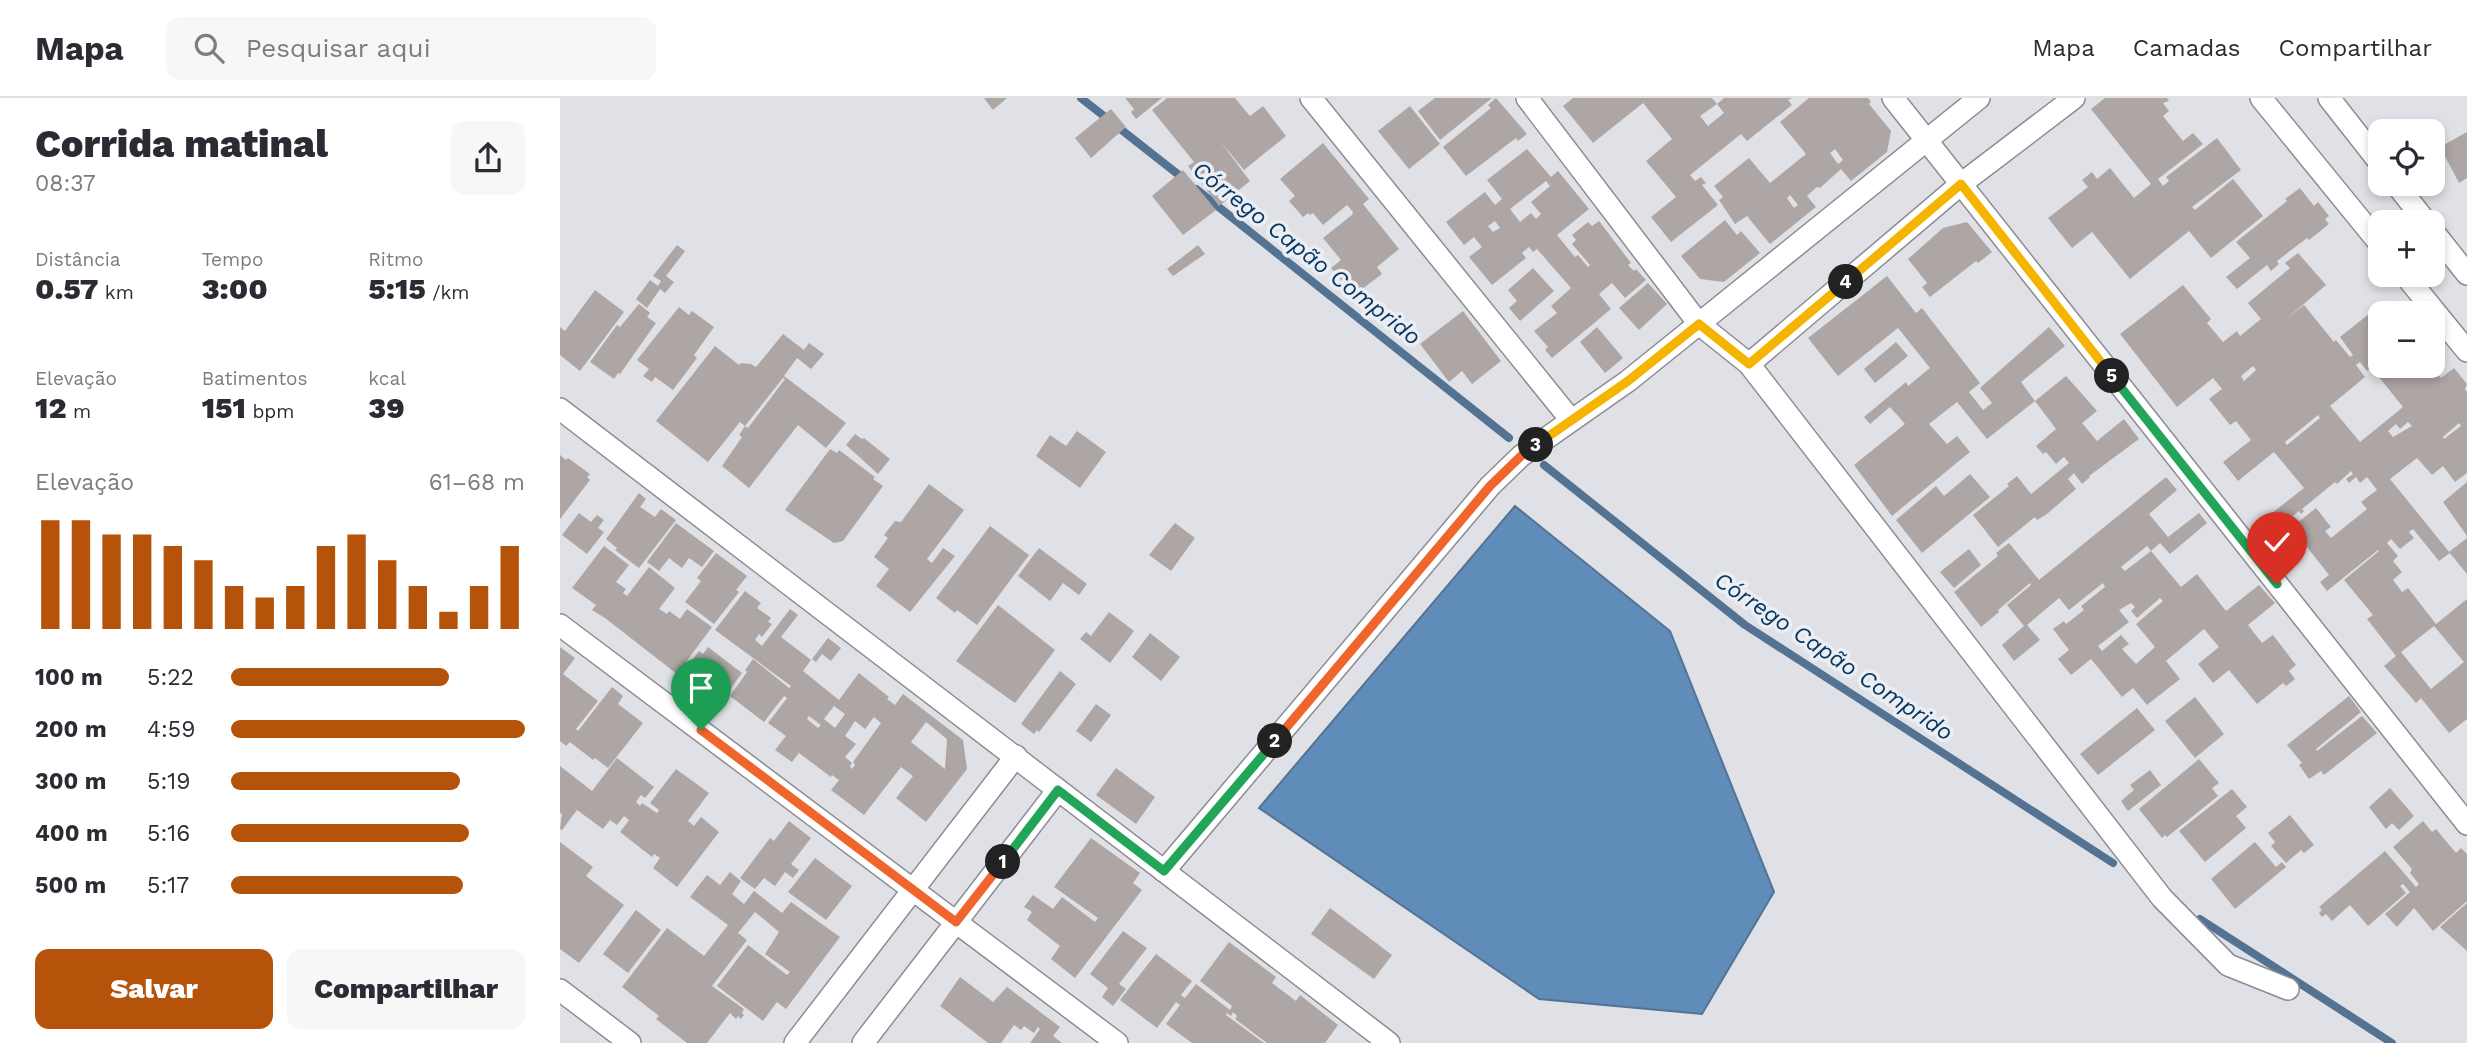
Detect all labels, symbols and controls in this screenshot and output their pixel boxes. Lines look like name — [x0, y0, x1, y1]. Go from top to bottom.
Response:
search box — [166, 17, 656, 80]
text: Mapa — [35, 29, 124, 68]
icon: search — [190, 29, 228, 67]
text: Pesquisar aqui — [246, 33, 431, 63]
text: Mapa — [2032, 34, 2095, 62]
text: Camadas — [2133, 34, 2241, 62]
text: Compartilhar — [2279, 34, 2432, 62]
map controls — [2368, 119, 2445, 378]
button: locate — [2368, 119, 2445, 196]
button: share — [451, 121, 525, 195]
text: Corrida matinal — [35, 122, 328, 166]
water label: Córrego Capão Comprido — [1187, 156, 1426, 351]
text: 08:37 — [35, 170, 96, 197]
button: + — [2368, 210, 2445, 287]
text: Distância — [35, 248, 121, 271]
text: Tempo — [202, 248, 263, 271]
text: Ritmo — [368, 248, 423, 271]
pin: 4 — [1828, 264, 1864, 300]
text: 4 — [1839, 270, 1852, 293]
text: 0.57 — [35, 271, 98, 306]
text: 3:00 — [202, 271, 268, 306]
text: 5:15 — [368, 271, 426, 306]
text: km — [98, 281, 134, 304]
text: /km — [426, 281, 469, 304]
button: − — [2368, 301, 2445, 378]
pin: 5 — [2094, 358, 2130, 394]
text: 5 — [2106, 364, 2117, 387]
text: Elevação — [35, 367, 117, 390]
text: Batimentos — [202, 367, 308, 390]
text: kcal — [368, 367, 406, 390]
text: 12 — [35, 390, 66, 425]
text: 151 — [202, 390, 246, 425]
text: 39 — [368, 390, 405, 425]
text: m — [66, 400, 91, 423]
text: bpm — [246, 400, 294, 423]
pin: 3 — [1518, 428, 1553, 462]
text: 3 — [1530, 433, 1541, 456]
text: Elevação — [35, 469, 134, 496]
text: 61–68 m — [429, 469, 525, 496]
pin — [2247, 512, 2307, 584]
icon: check — [2258, 523, 2296, 561]
water label: Córrego Capão Comprido — [1709, 566, 1958, 746]
pin — [671, 658, 731, 730]
text: 100 m — [35, 664, 103, 691]
text: 5:22 — [147, 664, 194, 691]
icon: arrive — [682, 669, 720, 707]
text: 200 m — [35, 716, 107, 743]
text: 4:59 — [147, 716, 195, 743]
pin: 2 — [1258, 724, 1292, 758]
text: 2 — [1269, 729, 1280, 752]
text: 300 m — [35, 768, 106, 795]
text: 5:19 — [147, 768, 190, 795]
text: 400 m — [35, 820, 108, 847]
text: 5:16 — [147, 820, 190, 847]
pin: 1 — [986, 844, 1020, 880]
text: 1 — [998, 850, 1007, 873]
text: 500 m — [35, 872, 106, 899]
text: 5:17 — [147, 872, 189, 899]
button: Salvar — [35, 949, 273, 1029]
button: Compartilhar — [287, 949, 525, 1029]

